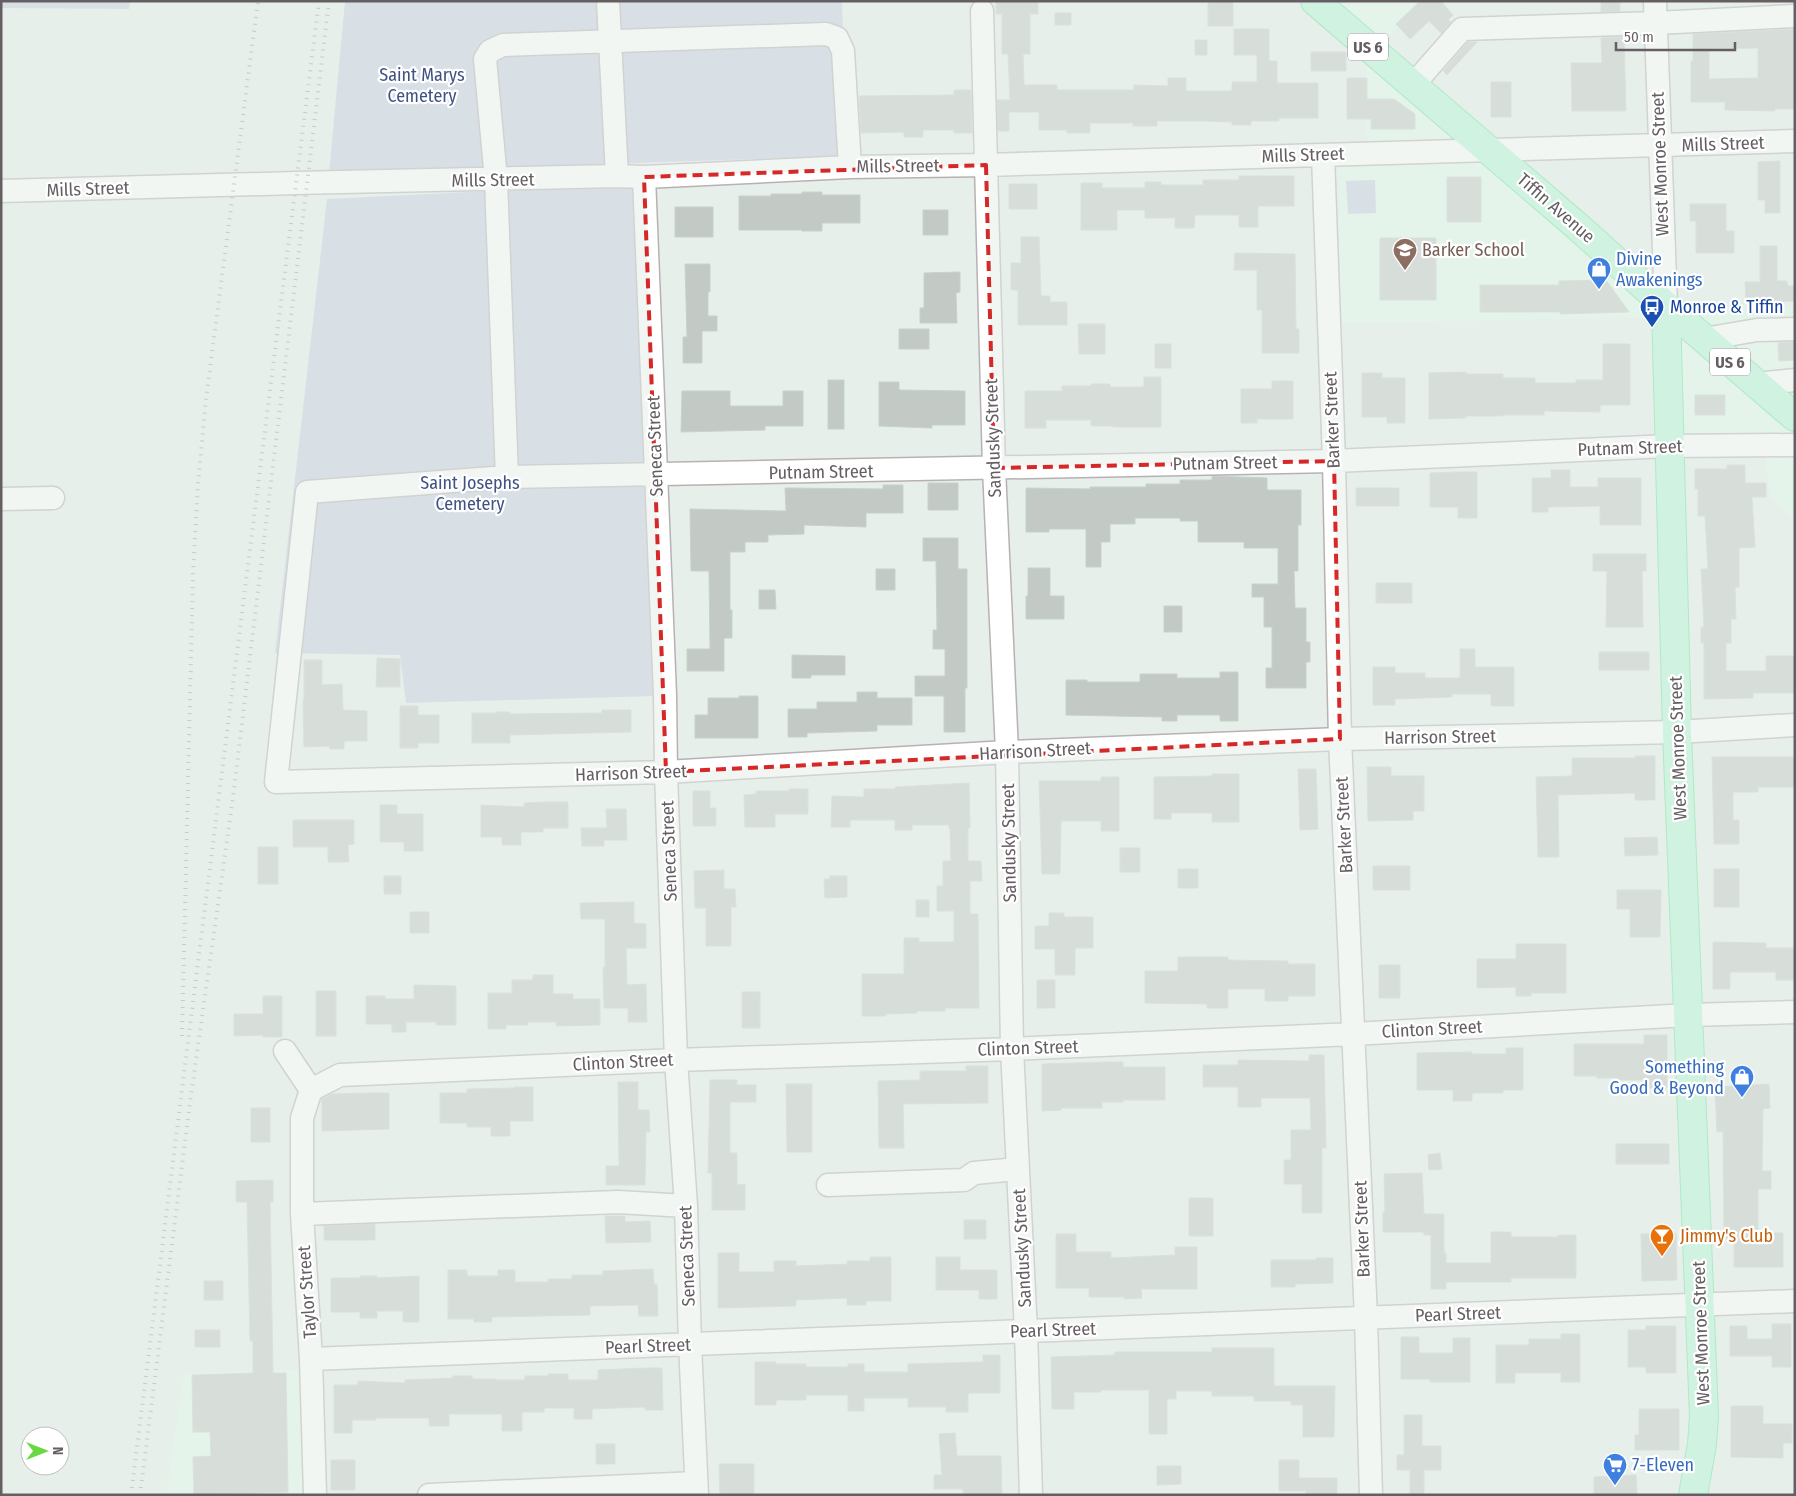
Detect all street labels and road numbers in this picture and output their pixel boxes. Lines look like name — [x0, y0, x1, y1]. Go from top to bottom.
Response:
road number: US 6 — [1348, 34, 1388, 61]
street label: West Monroe Street — [1646, 91, 1674, 237]
street label: Mills Street — [1681, 132, 1765, 156]
street label: Mills Street — [1261, 143, 1345, 167]
street label: Mills Street — [856, 154, 940, 178]
street label: Mills Street — [451, 168, 535, 192]
street label: Tiffin Avenue — [1513, 168, 1599, 248]
street label: Mills Street — [46, 177, 130, 201]
road number: US 6 — [1710, 348, 1750, 376]
street label: Barker Street — [1319, 371, 1345, 469]
street label: Sandusky Street — [980, 378, 1006, 498]
street label: Seneca Street — [642, 395, 668, 497]
street label: Putnam Street — [1577, 435, 1683, 461]
street label: Putnam Street — [1172, 451, 1278, 475]
street label: Putnam Street — [768, 460, 874, 484]
street label: West Monroe Street — [1664, 675, 1692, 821]
street label: Harrison Street — [1384, 725, 1496, 749]
street label: Harrison Street — [979, 737, 1092, 765]
street label: Harrison Street — [575, 760, 687, 786]
street label: Barker Street — [1330, 776, 1358, 874]
street label: Sandusky Street — [997, 783, 1021, 903]
street label: Seneca Street — [656, 800, 682, 902]
street label: Clinton Street — [1381, 1015, 1483, 1043]
street label: Clinton Street — [977, 1035, 1079, 1061]
street label: Clinton Street — [572, 1048, 674, 1076]
street label: Barker Street — [1349, 1180, 1375, 1278]
street label: Sandusky Street — [1008, 1188, 1036, 1308]
street label: Seneca Street — [674, 1205, 700, 1307]
street label: Taylor Street — [293, 1245, 321, 1339]
street label: West Monroe Street — [1687, 1260, 1715, 1406]
street label: Pearl Street — [1415, 1302, 1501, 1326]
street label: Pearl Street — [1010, 1318, 1096, 1342]
street label: Pearl Street — [605, 1334, 691, 1358]

